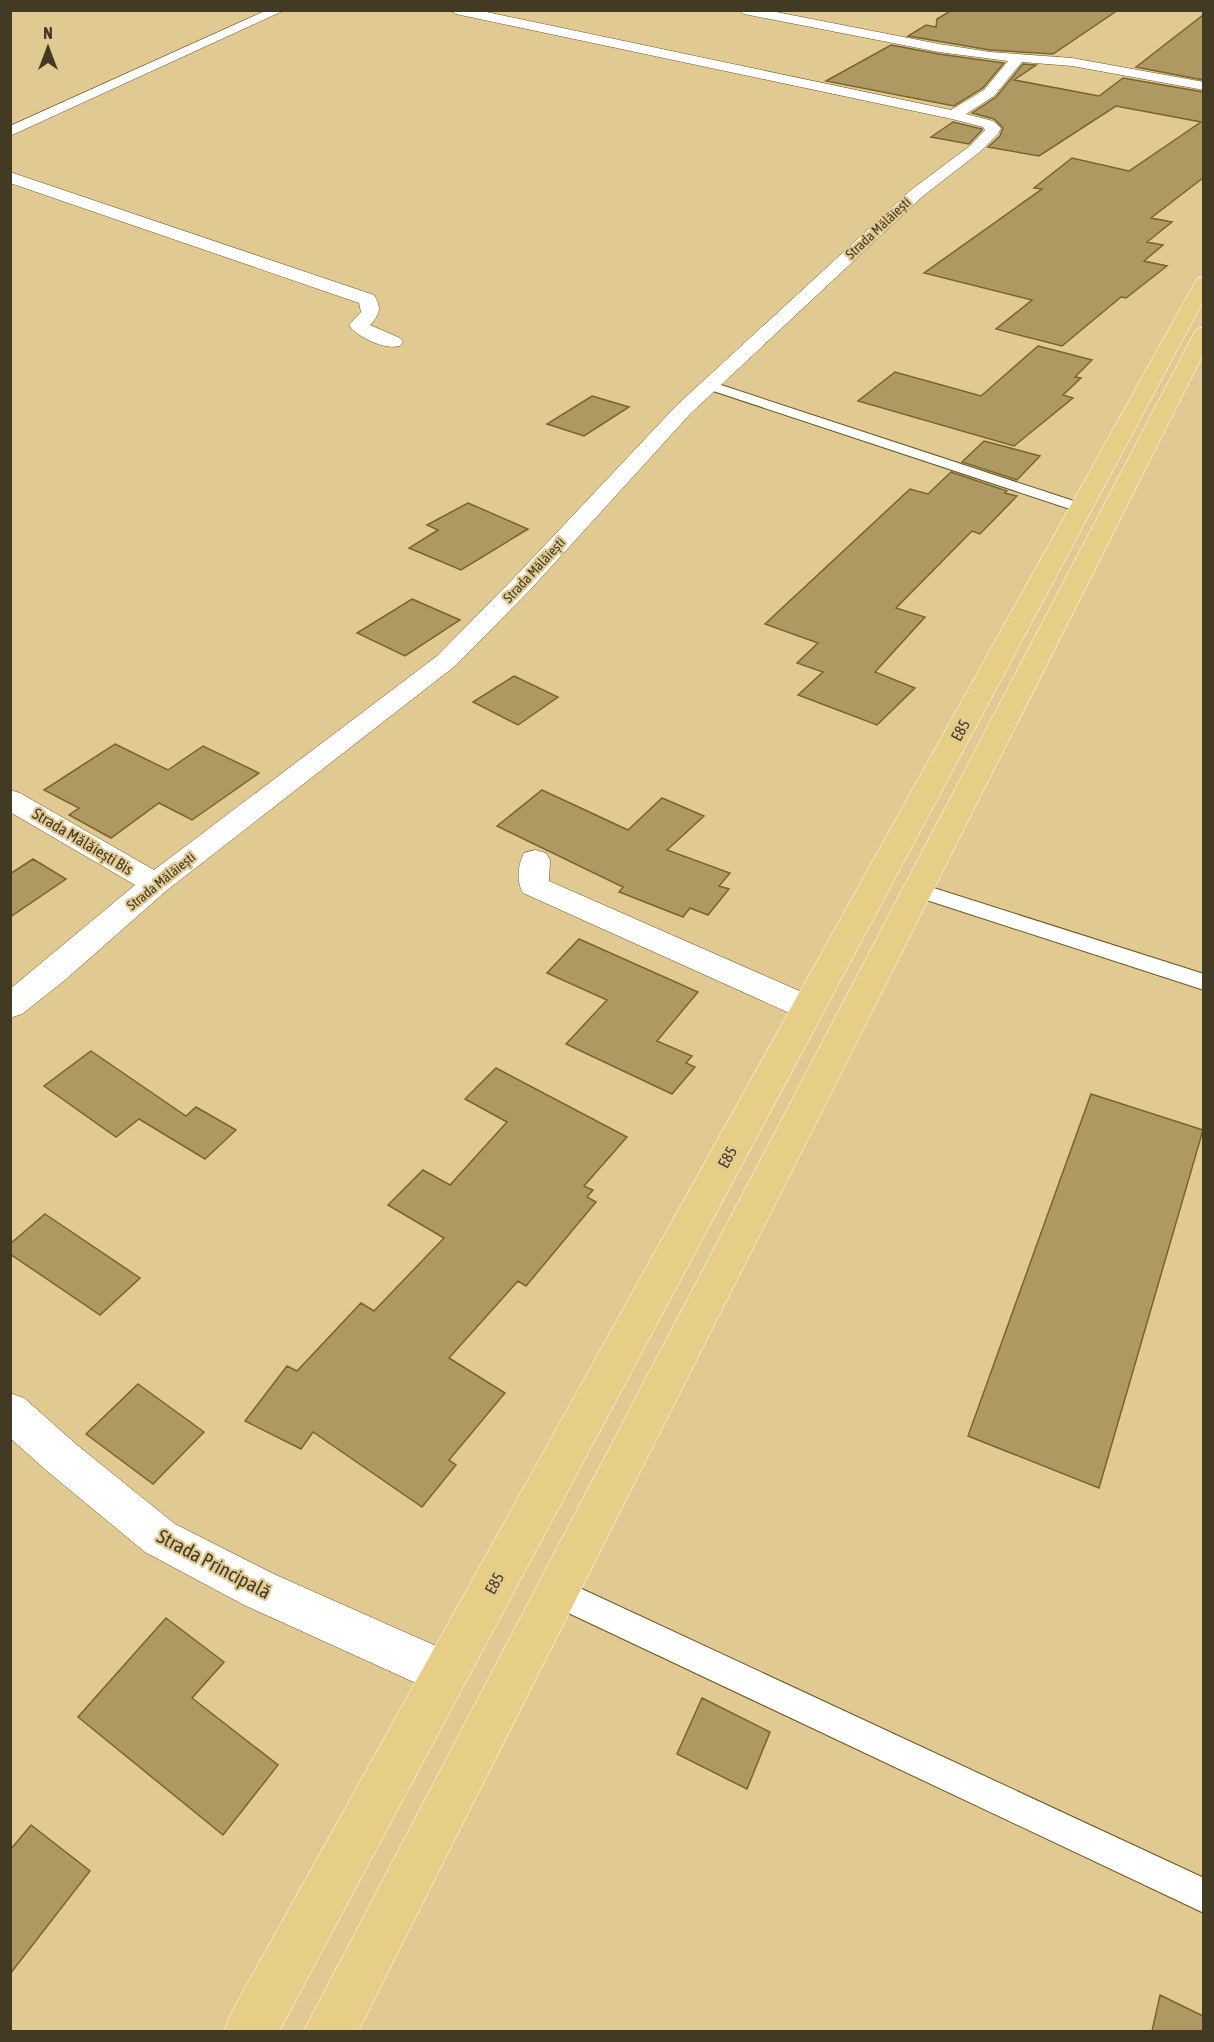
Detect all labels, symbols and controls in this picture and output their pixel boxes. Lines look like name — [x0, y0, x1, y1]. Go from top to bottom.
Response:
north arrow — [18, 18, 78, 78]
text: N — [43, 24, 53, 42]
street label: Strada Mălăiești — [842, 194, 914, 262]
street label: Strada Mălăiești — [500, 534, 568, 606]
street label: E85 — [947, 716, 973, 744]
street label: Strada Mălăiești Bis — [29, 804, 137, 879]
street label: Strada Mălăiești — [124, 849, 198, 913]
street label: E85 — [714, 1143, 740, 1171]
street label: Strada Principală — [153, 1524, 275, 1603]
street label: E85 — [481, 1569, 507, 1597]

